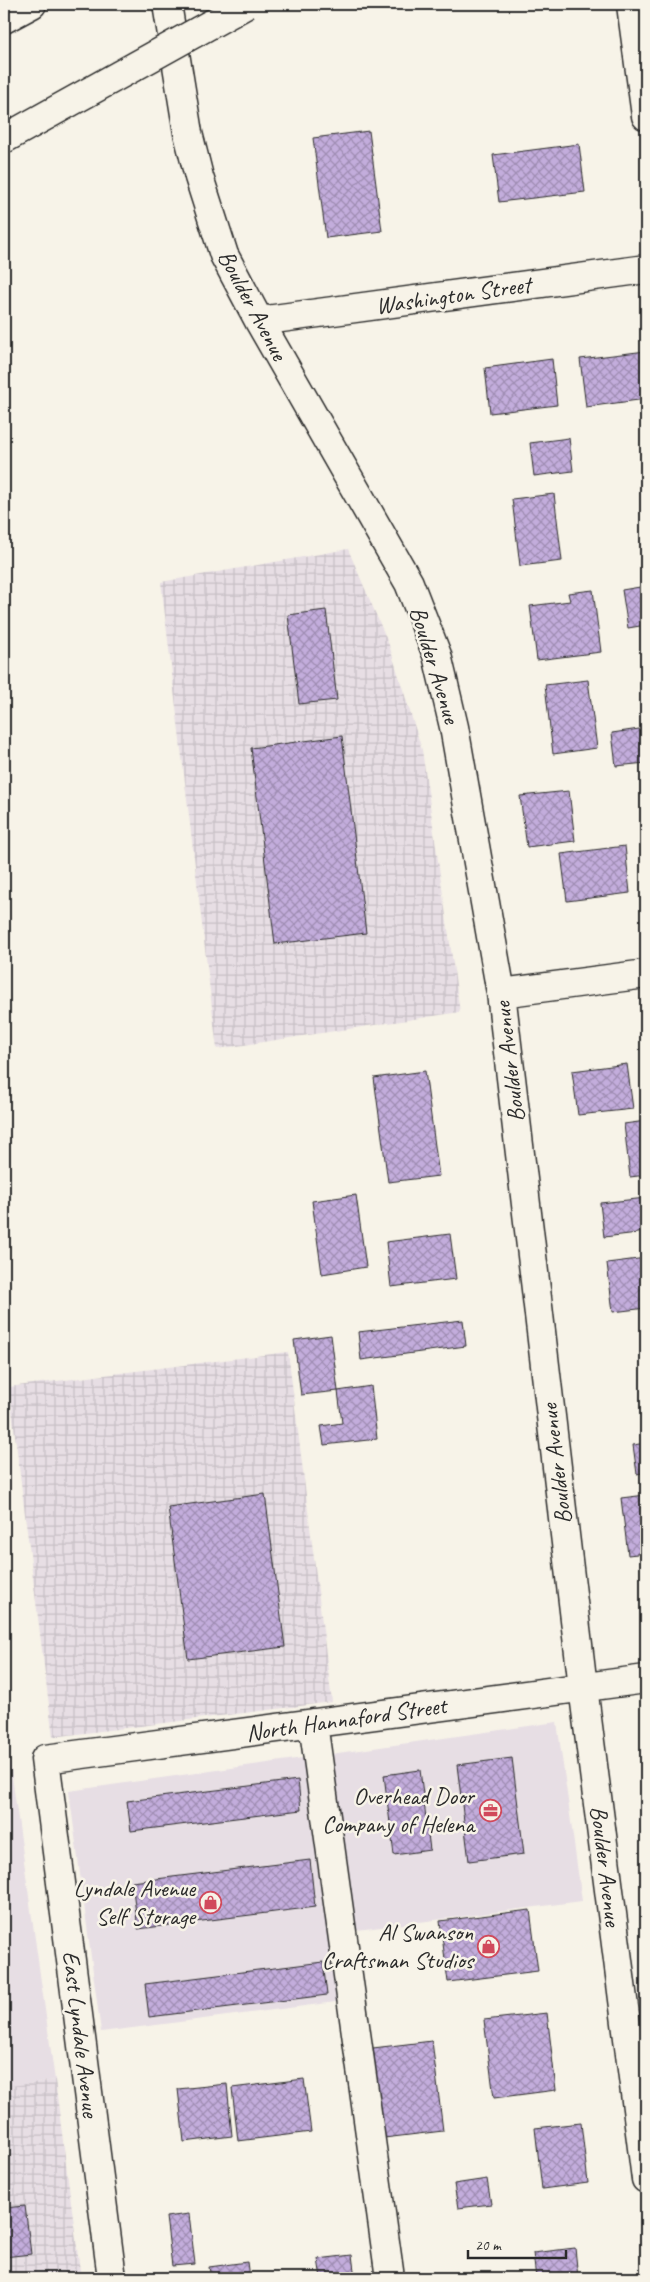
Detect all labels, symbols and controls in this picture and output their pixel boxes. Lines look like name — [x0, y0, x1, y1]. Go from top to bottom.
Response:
street label: Boulder Avenue — [211, 245, 296, 367]
street label: Washington Street — [374, 269, 535, 321]
street label: Boulder Avenue — [403, 603, 468, 729]
street label: Boulder Avenue — [486, 998, 531, 1124]
street label: Boulder Avenue — [533, 1400, 578, 1526]
street label: North Hannaford Street — [244, 1690, 450, 1748]
place label: Overhead Door Company of Helena — [322, 1781, 476, 1839]
office icon: Overhead Door Company of Helena — [478, 1798, 502, 1822]
street label: Boulder Avenue — [584, 1804, 629, 1930]
place label: Lyndale Avenue Self Storage — [73, 1873, 197, 1931]
shop icon: Lyndale Avenue Self Storage — [199, 1890, 223, 1914]
place label: Al Swanson Craftsman Studios — [322, 1917, 476, 1975]
shop icon: Al Swanson Craftsman Studios — [477, 1934, 501, 1958]
street label: East Lyndale Avenue — [56, 1949, 106, 2121]
scale bar — [468, 2227, 565, 2259]
text: 20 m — [475, 2236, 502, 2255]

